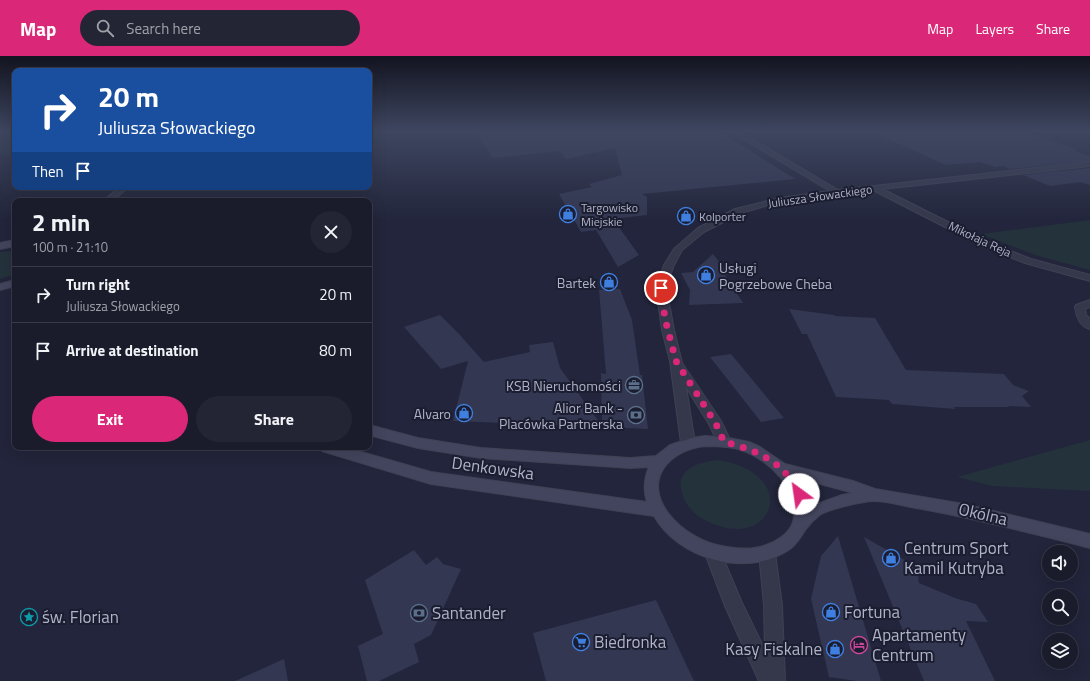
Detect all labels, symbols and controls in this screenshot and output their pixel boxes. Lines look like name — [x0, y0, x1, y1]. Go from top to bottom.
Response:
search box — [80, 10, 360, 46]
text: Map — [20, 14, 56, 43]
icon: search — [94, 17, 116, 39]
text: Search here — [126, 17, 201, 40]
text: Map — [927, 18, 953, 39]
text: Layers — [975, 18, 1014, 39]
text: Share — [1036, 18, 1070, 39]
text: 20 m — [98, 75, 159, 118]
icon: right — [32, 84, 84, 136]
text: Juliusza Słowackiego — [98, 114, 256, 141]
text: Then — [32, 160, 64, 183]
icon: arrive — [72, 160, 94, 182]
street label: Juliusza Słowackiego — [767, 179, 873, 213]
place label: Targowisko Miejskie — [581, 198, 638, 231]
text: 2 min — [32, 204, 90, 240]
shop icon: Targowisko Miejskie — [558, 204, 578, 224]
shop icon: Kolporter — [676, 206, 696, 226]
place label: Kolporter — [699, 207, 746, 226]
button: close — [310, 211, 352, 253]
street label: Mikołaja Reja — [945, 216, 1015, 262]
text: 100 m · 21:10 — [32, 237, 108, 257]
place label: Usługi Pogrzebowe Cheba — [719, 257, 832, 294]
shop icon: Usługi Pogrzebowe Cheba — [696, 265, 716, 285]
pin — [644, 271, 678, 305]
place label: Bartek — [557, 272, 596, 293]
shop icon: Bartek — [599, 272, 619, 292]
text: Turn right — [66, 273, 130, 296]
icon: arrive — [650, 277, 672, 299]
text: 20 m — [319, 283, 352, 306]
icon: right — [32, 284, 54, 306]
text: Juliusza Słowackiego — [66, 296, 180, 316]
text: Arrive at destination — [66, 339, 199, 362]
text: 80 m — [319, 339, 352, 362]
icon: arrive — [32, 340, 54, 362]
place label: KSB Nieruchomości — [506, 375, 621, 396]
office icon: KSB Nieruchomości — [624, 375, 644, 395]
button: Exit — [32, 396, 188, 442]
button: Share — [196, 396, 352, 442]
place label: Alior Bank - Placówka Partnerska — [499, 397, 623, 434]
place label: Alvaro — [414, 403, 451, 424]
shop icon: Alvaro — [454, 403, 474, 423]
bank icon: Alior Bank - Placówka Partnerska — [626, 405, 646, 425]
street label: Denkowska — [450, 449, 536, 487]
position arrow — [778, 473, 820, 515]
street label: Okólna — [956, 496, 1011, 532]
place label: Centrum Sport Kamil Kutryba — [904, 535, 1009, 581]
map controls — [1042, 545, 1078, 669]
button: sound — [1042, 545, 1078, 581]
shop icon: Centrum Sport Kamil Kutryba — [881, 548, 901, 568]
button: search — [1042, 589, 1078, 625]
place label: Fortuna — [844, 599, 901, 625]
place label: Santander — [432, 600, 506, 626]
shop icon: Fortuna — [821, 602, 841, 622]
bank icon: Santander — [409, 603, 429, 623]
place label: św. Florian — [42, 604, 119, 630]
place icon: św. Florian — [19, 607, 39, 627]
place label: Apartamenty Centrum — [872, 622, 966, 668]
place label: Biedronka — [594, 629, 667, 655]
supermarket icon: Biedronka — [571, 632, 591, 652]
button: layers — [1042, 633, 1078, 669]
hotel icon: Apartamenty Centrum — [849, 635, 869, 655]
place label: Kasy Fiskalne — [725, 636, 822, 662]
shop icon: Kasy Fiskalne — [825, 639, 845, 659]

